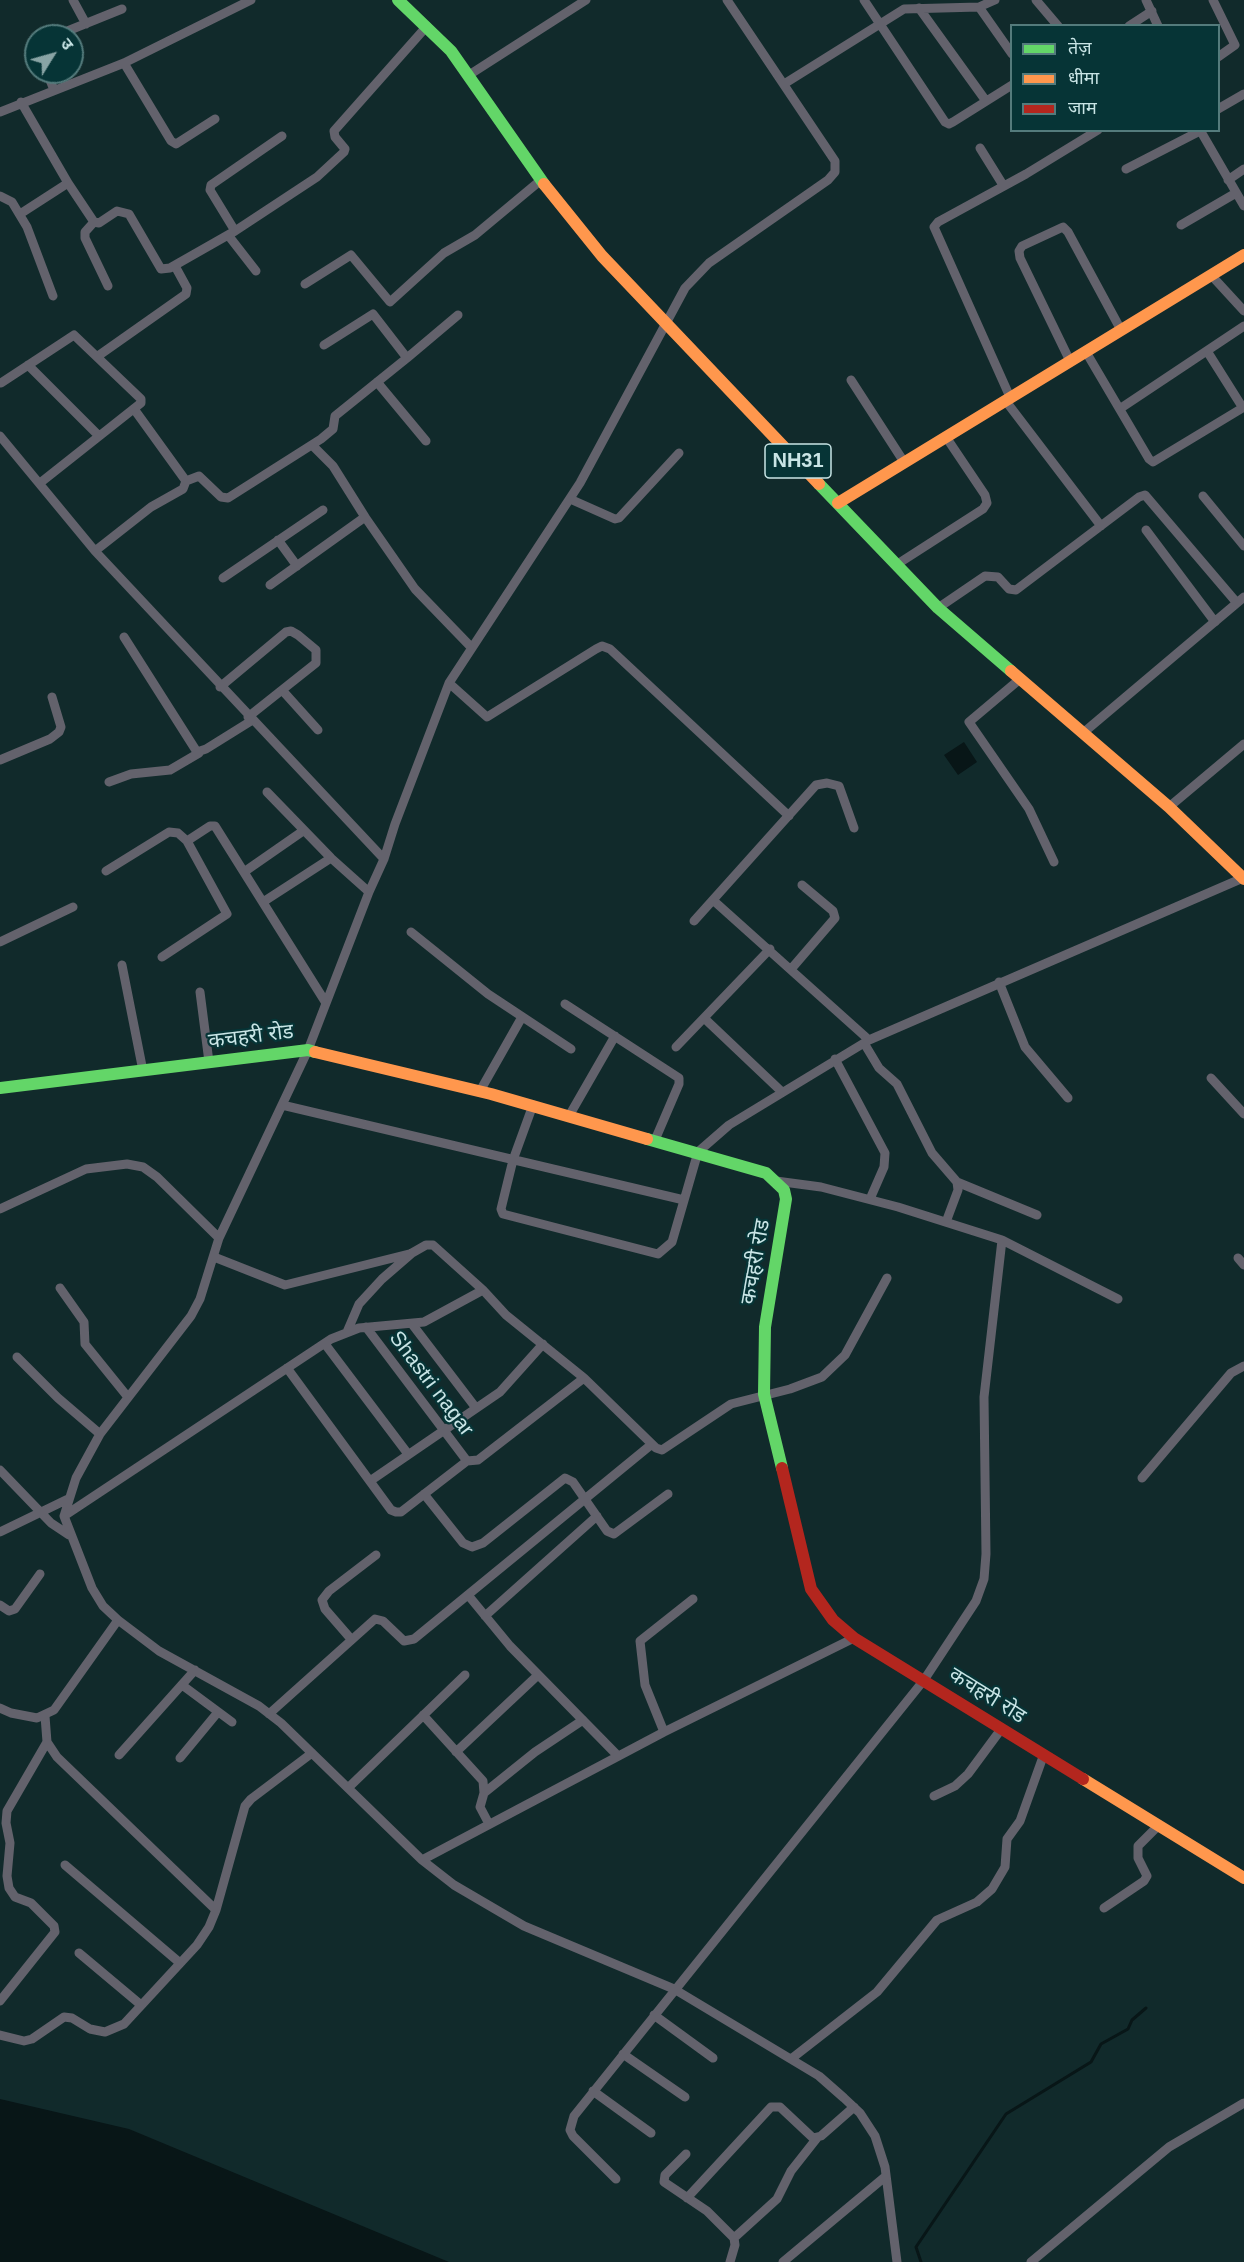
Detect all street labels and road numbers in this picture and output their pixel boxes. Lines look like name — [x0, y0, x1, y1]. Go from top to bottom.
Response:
road number: NH31 — [765, 444, 831, 478]
street label: कचहरी रोड — [207, 1019, 295, 1055]
street label: कचहरी रोड — [736, 1218, 776, 1306]
street label: Shastri nagar — [383, 1327, 479, 1441]
street label: कचहरी रोड — [944, 1663, 1030, 1729]

